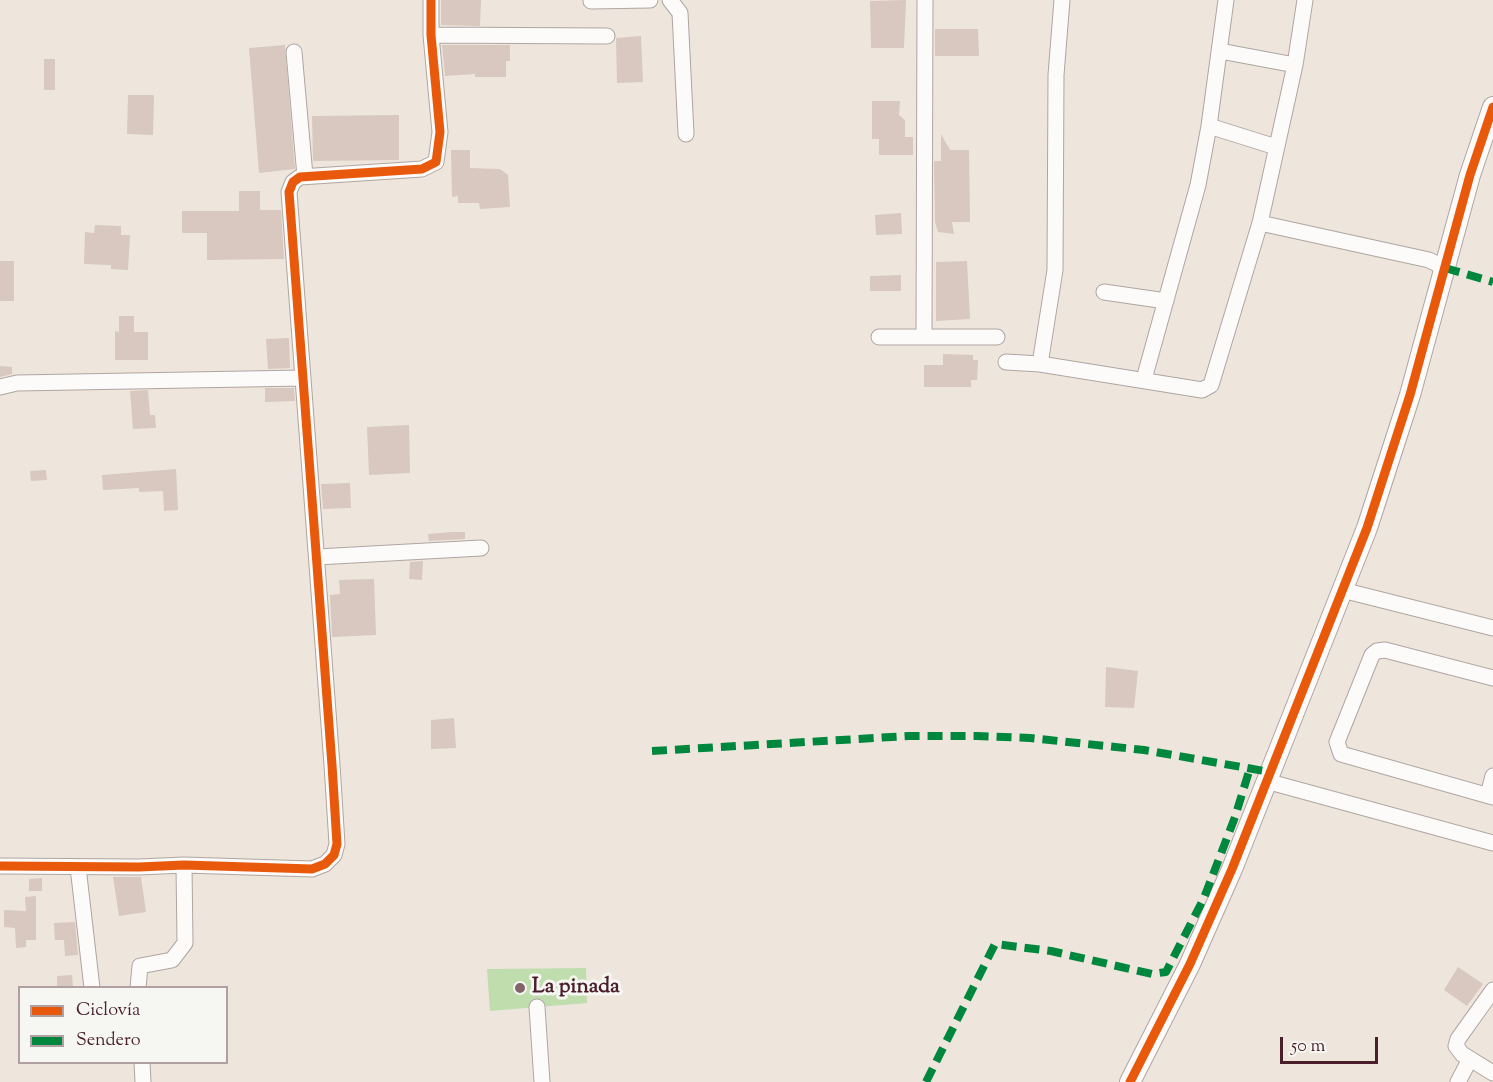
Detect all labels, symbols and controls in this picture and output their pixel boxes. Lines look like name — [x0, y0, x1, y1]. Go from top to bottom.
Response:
place label: La pinada — [532, 975, 620, 1001]
marker: La pinada — [513, 981, 527, 995]
legend — [18, 986, 228, 1064]
text: Ciclovía — [76, 998, 140, 1024]
scale bar — [1283, 1025, 1380, 1063]
text: Sendero — [76, 1028, 141, 1054]
text: 50 m — [1291, 1034, 1325, 1060]

